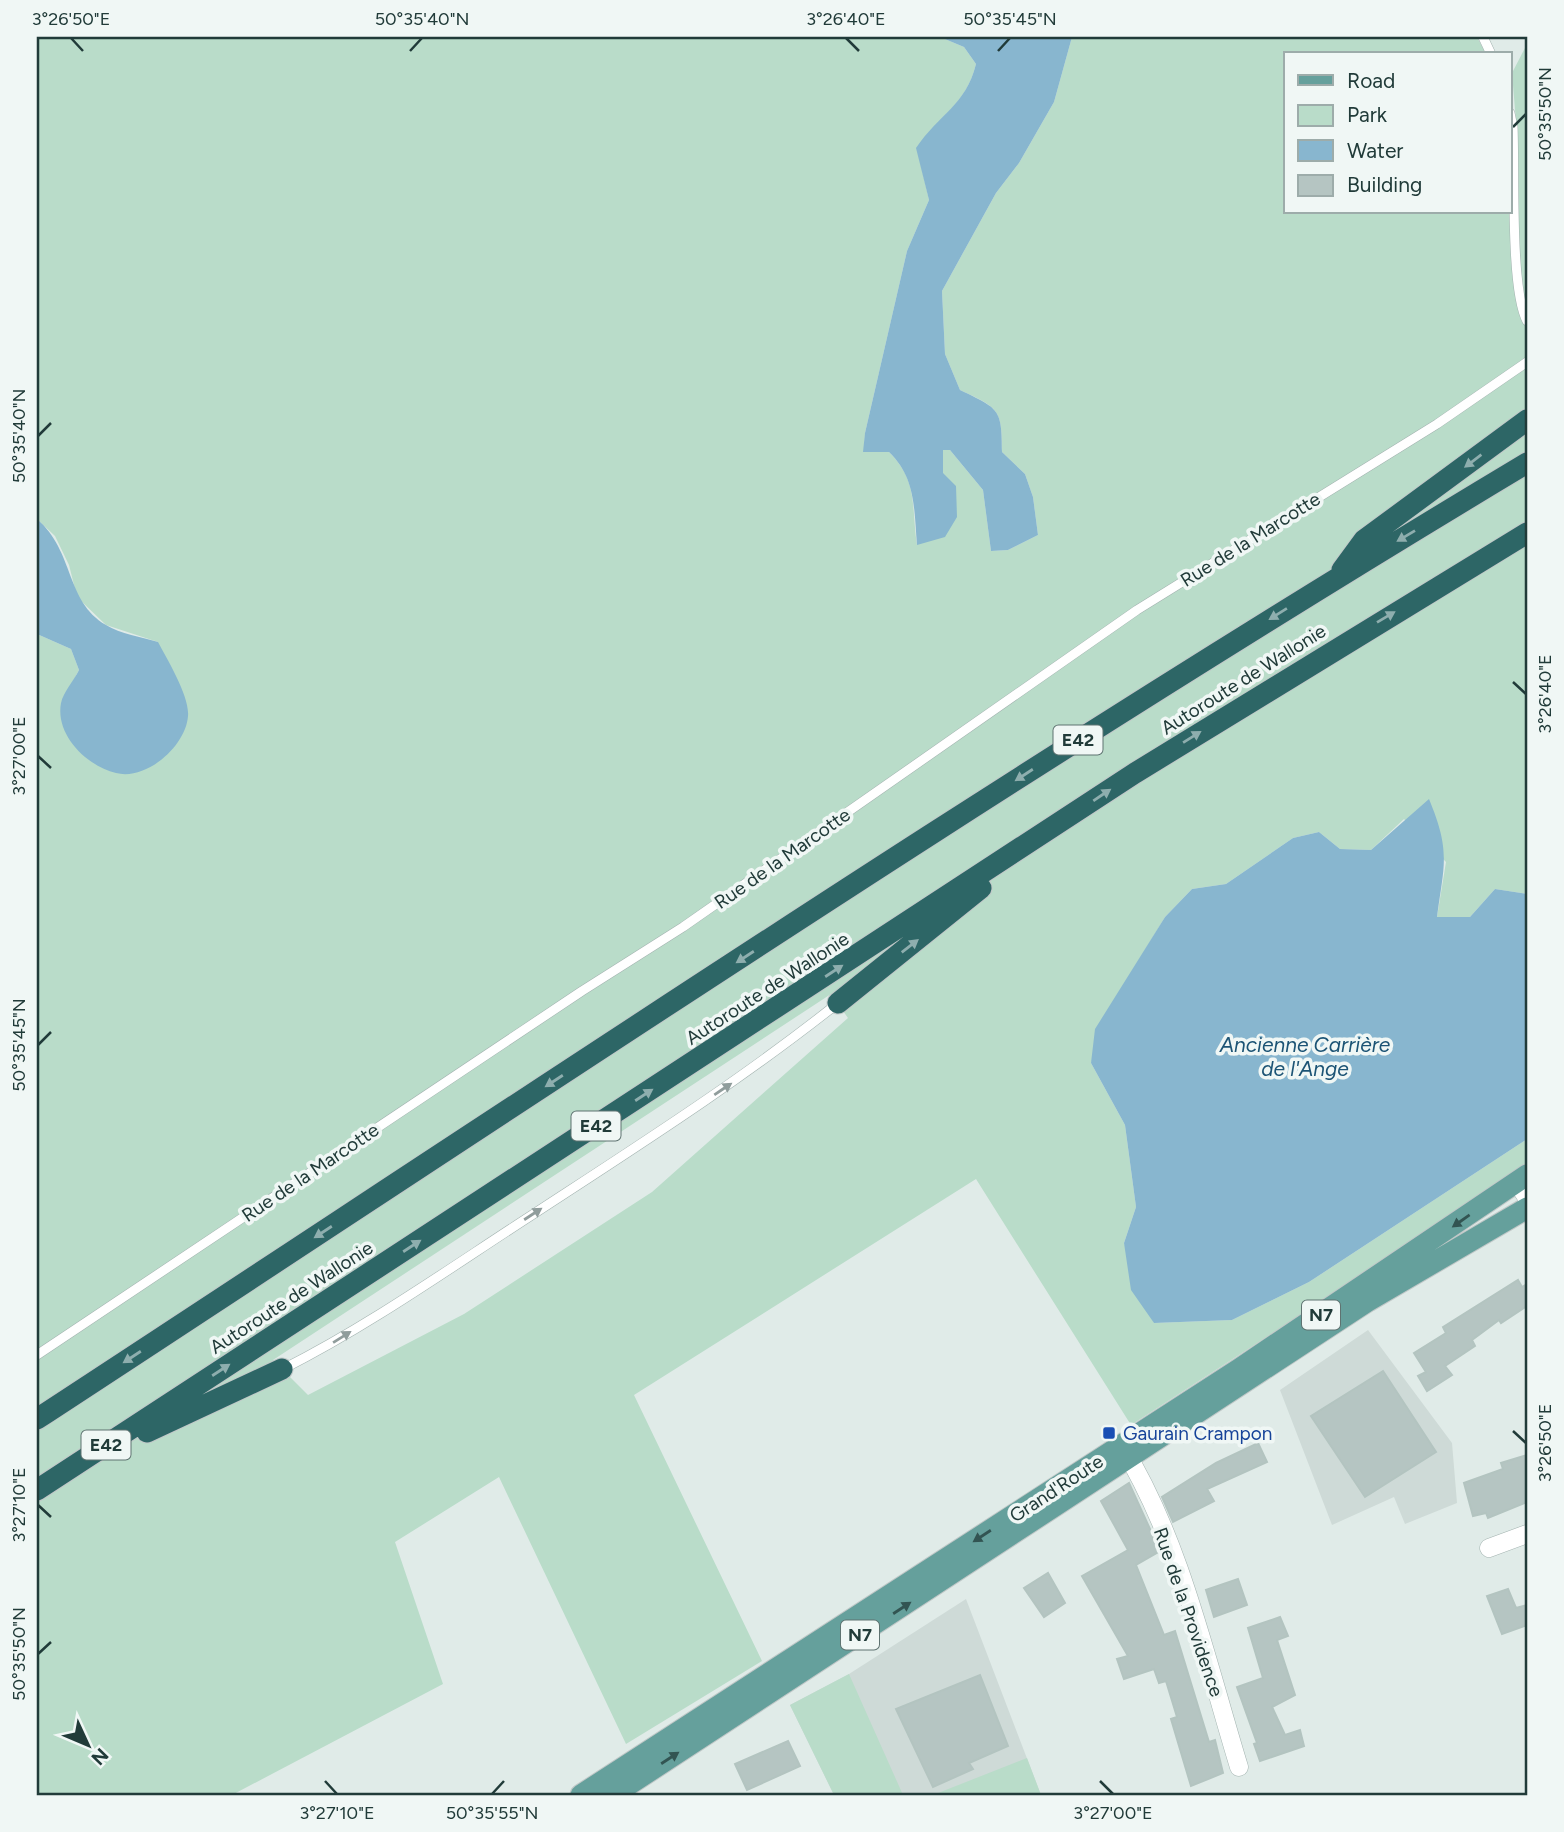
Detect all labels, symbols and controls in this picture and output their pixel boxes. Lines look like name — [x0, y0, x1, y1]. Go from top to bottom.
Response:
text: 3°26'50"E — [32, 8, 110, 30]
text: 50°35'40"N — [375, 8, 469, 30]
text: 3°26'40"E — [806, 8, 886, 30]
text: 50°35'45"N — [963, 8, 1057, 30]
legend — [1284, 52, 1512, 214]
text: 50°35'50"N — [1534, 67, 1556, 161]
text: Road — [1347, 68, 1395, 93]
text: Park — [1347, 102, 1388, 127]
text: Water — [1347, 138, 1403, 163]
text: Building — [1347, 172, 1422, 197]
text: 50°35'40"N — [8, 389, 30, 483]
one-way arrow — [1464, 454, 1482, 468]
street label: Rue de la Marcotte — [1176, 487, 1324, 592]
one-way arrow — [1396, 529, 1415, 542]
one-way arrow — [1269, 607, 1288, 620]
one-way arrow — [1376, 611, 1395, 623]
street label: Autoroute de Wallonie — [1157, 619, 1330, 740]
text: 3°26'40"E — [1534, 654, 1556, 734]
text: 3°27'00"E — [8, 716, 30, 796]
road number: E42 — [1054, 726, 1102, 754]
one-way arrow — [1183, 731, 1202, 744]
one-way arrow — [1015, 768, 1034, 781]
one-way arrow — [1093, 788, 1111, 802]
street label: Rue de la Marcotte — [710, 803, 855, 914]
street label: Autoroute de Wallonie — [681, 927, 853, 1050]
one-way arrow — [901, 938, 919, 953]
one-way arrow — [735, 950, 754, 963]
one-way arrow — [825, 964, 844, 977]
text: 50°35'45"N — [8, 998, 30, 1092]
water label: Ancienne Carrière de l'Ange — [1219, 1032, 1391, 1081]
one-way arrow — [545, 1074, 564, 1087]
one-way arrow — [714, 1083, 733, 1096]
one-way arrow — [635, 1088, 653, 1102]
road number: E42 — [572, 1112, 620, 1140]
street label: Rue de la Marcotte — [237, 1118, 383, 1227]
one-way arrow — [524, 1207, 542, 1221]
one-way arrow — [1452, 1214, 1470, 1228]
one-way arrow — [313, 1226, 333, 1239]
street label: Autoroute de Wallonie — [205, 1236, 377, 1359]
one-way arrow — [402, 1239, 422, 1252]
road number: N7 — [1302, 1300, 1340, 1330]
one-way arrow — [332, 1330, 351, 1343]
one-way arrow — [123, 1350, 142, 1363]
one-way arrow — [212, 1363, 231, 1376]
text: 3°26'50"E — [1534, 1404, 1556, 1482]
place label: Gaurain Crampon — [1123, 1422, 1272, 1445]
marker: Gaurain Crampon — [1101, 1425, 1117, 1441]
road number: E42 — [82, 1430, 130, 1460]
street label: Grand'Route — [1005, 1450, 1107, 1527]
text: 3°27'10"E — [8, 1467, 30, 1543]
street label: Rue de la Providence — [1149, 1525, 1228, 1700]
one-way arrow — [973, 1529, 992, 1542]
one-way arrow — [892, 1601, 912, 1614]
text: 50°35'50"N — [8, 1607, 30, 1701]
road number: N7 — [841, 1620, 879, 1650]
north arrow — [52, 1710, 122, 1780]
text: N — [86, 1743, 113, 1770]
one-way arrow — [661, 1751, 679, 1765]
text: 3°27'10"E — [299, 1802, 375, 1824]
text: 50°35'55"N — [446, 1802, 538, 1824]
text: 3°27'00"E — [1073, 1802, 1153, 1824]

